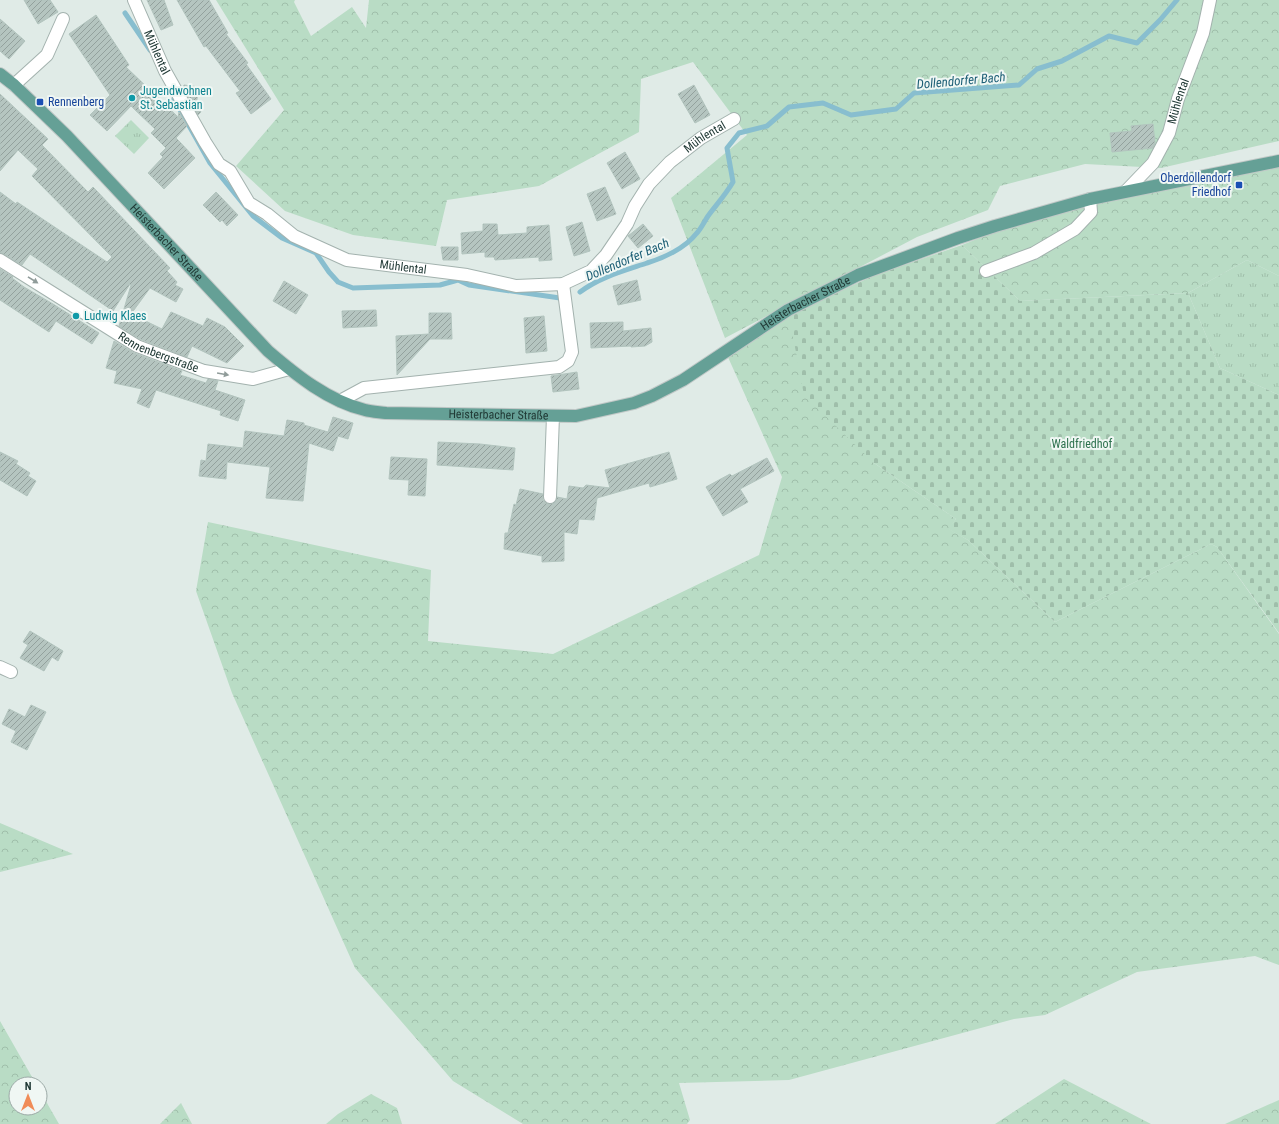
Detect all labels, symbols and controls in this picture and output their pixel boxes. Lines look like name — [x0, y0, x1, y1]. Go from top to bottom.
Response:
street label: Mühlental — [141, 28, 173, 77]
water label: Dollendorfer Bach — [916, 69, 1006, 92]
street label: Mühlental — [1165, 76, 1192, 125]
place label: Jugendwohnen St. Sebastian — [140, 84, 212, 112]
marker: Jugendwohnen St. Sebastian — [127, 93, 137, 103]
place label: Rennenberg — [48, 95, 104, 109]
marker: Rennenberg — [35, 97, 45, 107]
street label: Mühlental — [681, 118, 728, 156]
place label: Oberdollendorf Friedhof — [1160, 171, 1231, 199]
marker: Oberdollendorf Friedhof — [1234, 180, 1244, 190]
street label: Heisterbacher Straße — [127, 201, 206, 284]
water label: Dollendorfer Bach — [583, 235, 671, 284]
street label: Mühlental — [379, 257, 427, 277]
street label: Heisterbacher Straße — [758, 273, 853, 333]
one-way arrow — [27, 277, 39, 284]
place label: Ludwig Klaes — [84, 309, 147, 323]
marker: Ludwig Klaes — [71, 311, 81, 321]
street label: Rennenbergstraße — [116, 329, 201, 376]
one-way arrow — [217, 371, 230, 377]
street label: Heisterbacher Straße — [448, 407, 549, 423]
park label: Waldfriedhof — [1052, 437, 1113, 451]
north arrow — [8, 1076, 48, 1116]
text: N — [25, 1080, 32, 1093]

